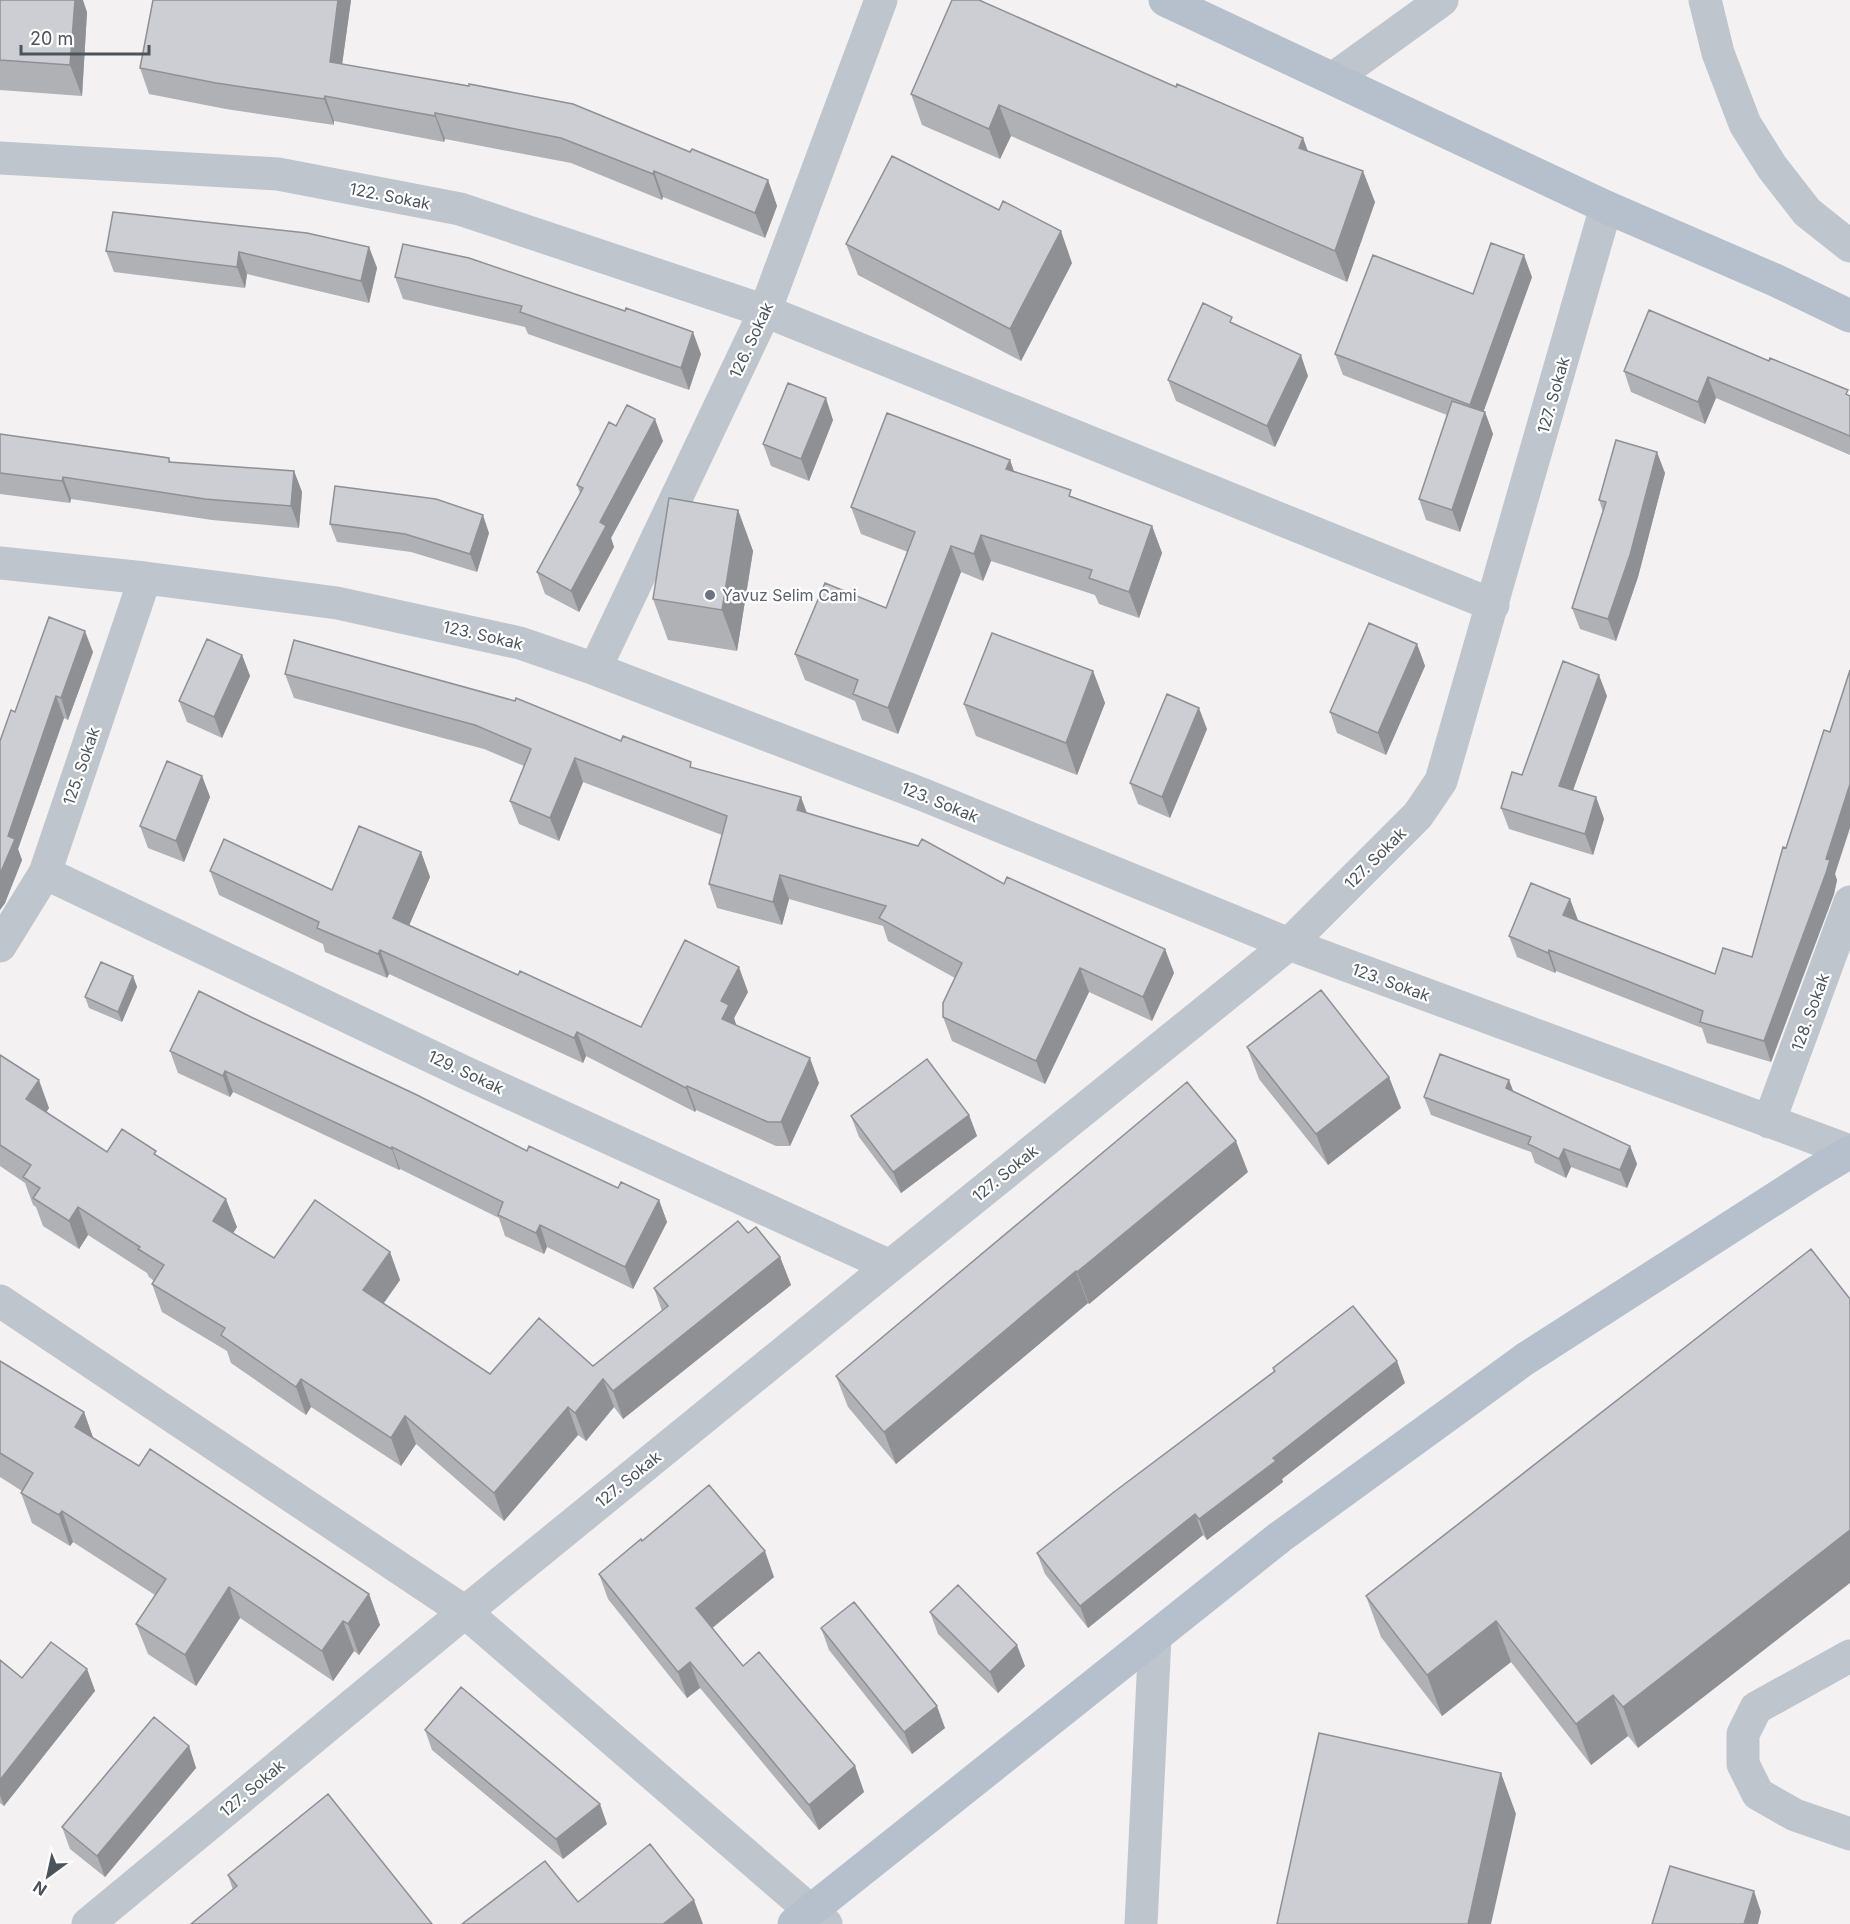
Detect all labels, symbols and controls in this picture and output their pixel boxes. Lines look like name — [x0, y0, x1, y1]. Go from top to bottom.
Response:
scale bar — [21, 18, 148, 56]
text: 20 m — [30, 28, 73, 49]
street label: 122. Sokak — [348, 178, 432, 214]
street label: 126. Sokak — [725, 299, 777, 381]
street label: 127. Sokak — [1533, 354, 1574, 436]
place label: Yavuz Selim Cami — [722, 585, 857, 605]
marker: Yavuz Selim Cami — [703, 588, 717, 602]
street label: 123. Sokak — [441, 616, 525, 654]
street label: 125. Sokak — [58, 724, 104, 808]
street label: 123. Sokak — [899, 777, 982, 827]
street label: 127. Sokak — [1340, 823, 1410, 893]
street label: 123. Sokak — [1349, 959, 1433, 1005]
street label: 128. Sokak — [1787, 970, 1833, 1054]
street label: 129. Sokak — [425, 1046, 507, 1098]
street label: 127. Sokak — [968, 1140, 1042, 1206]
street label: 127. Sokak — [591, 1446, 665, 1512]
street label: 127. Sokak — [215, 1755, 289, 1821]
north arrow — [18, 1846, 78, 1906]
text: N — [29, 1877, 50, 1900]

